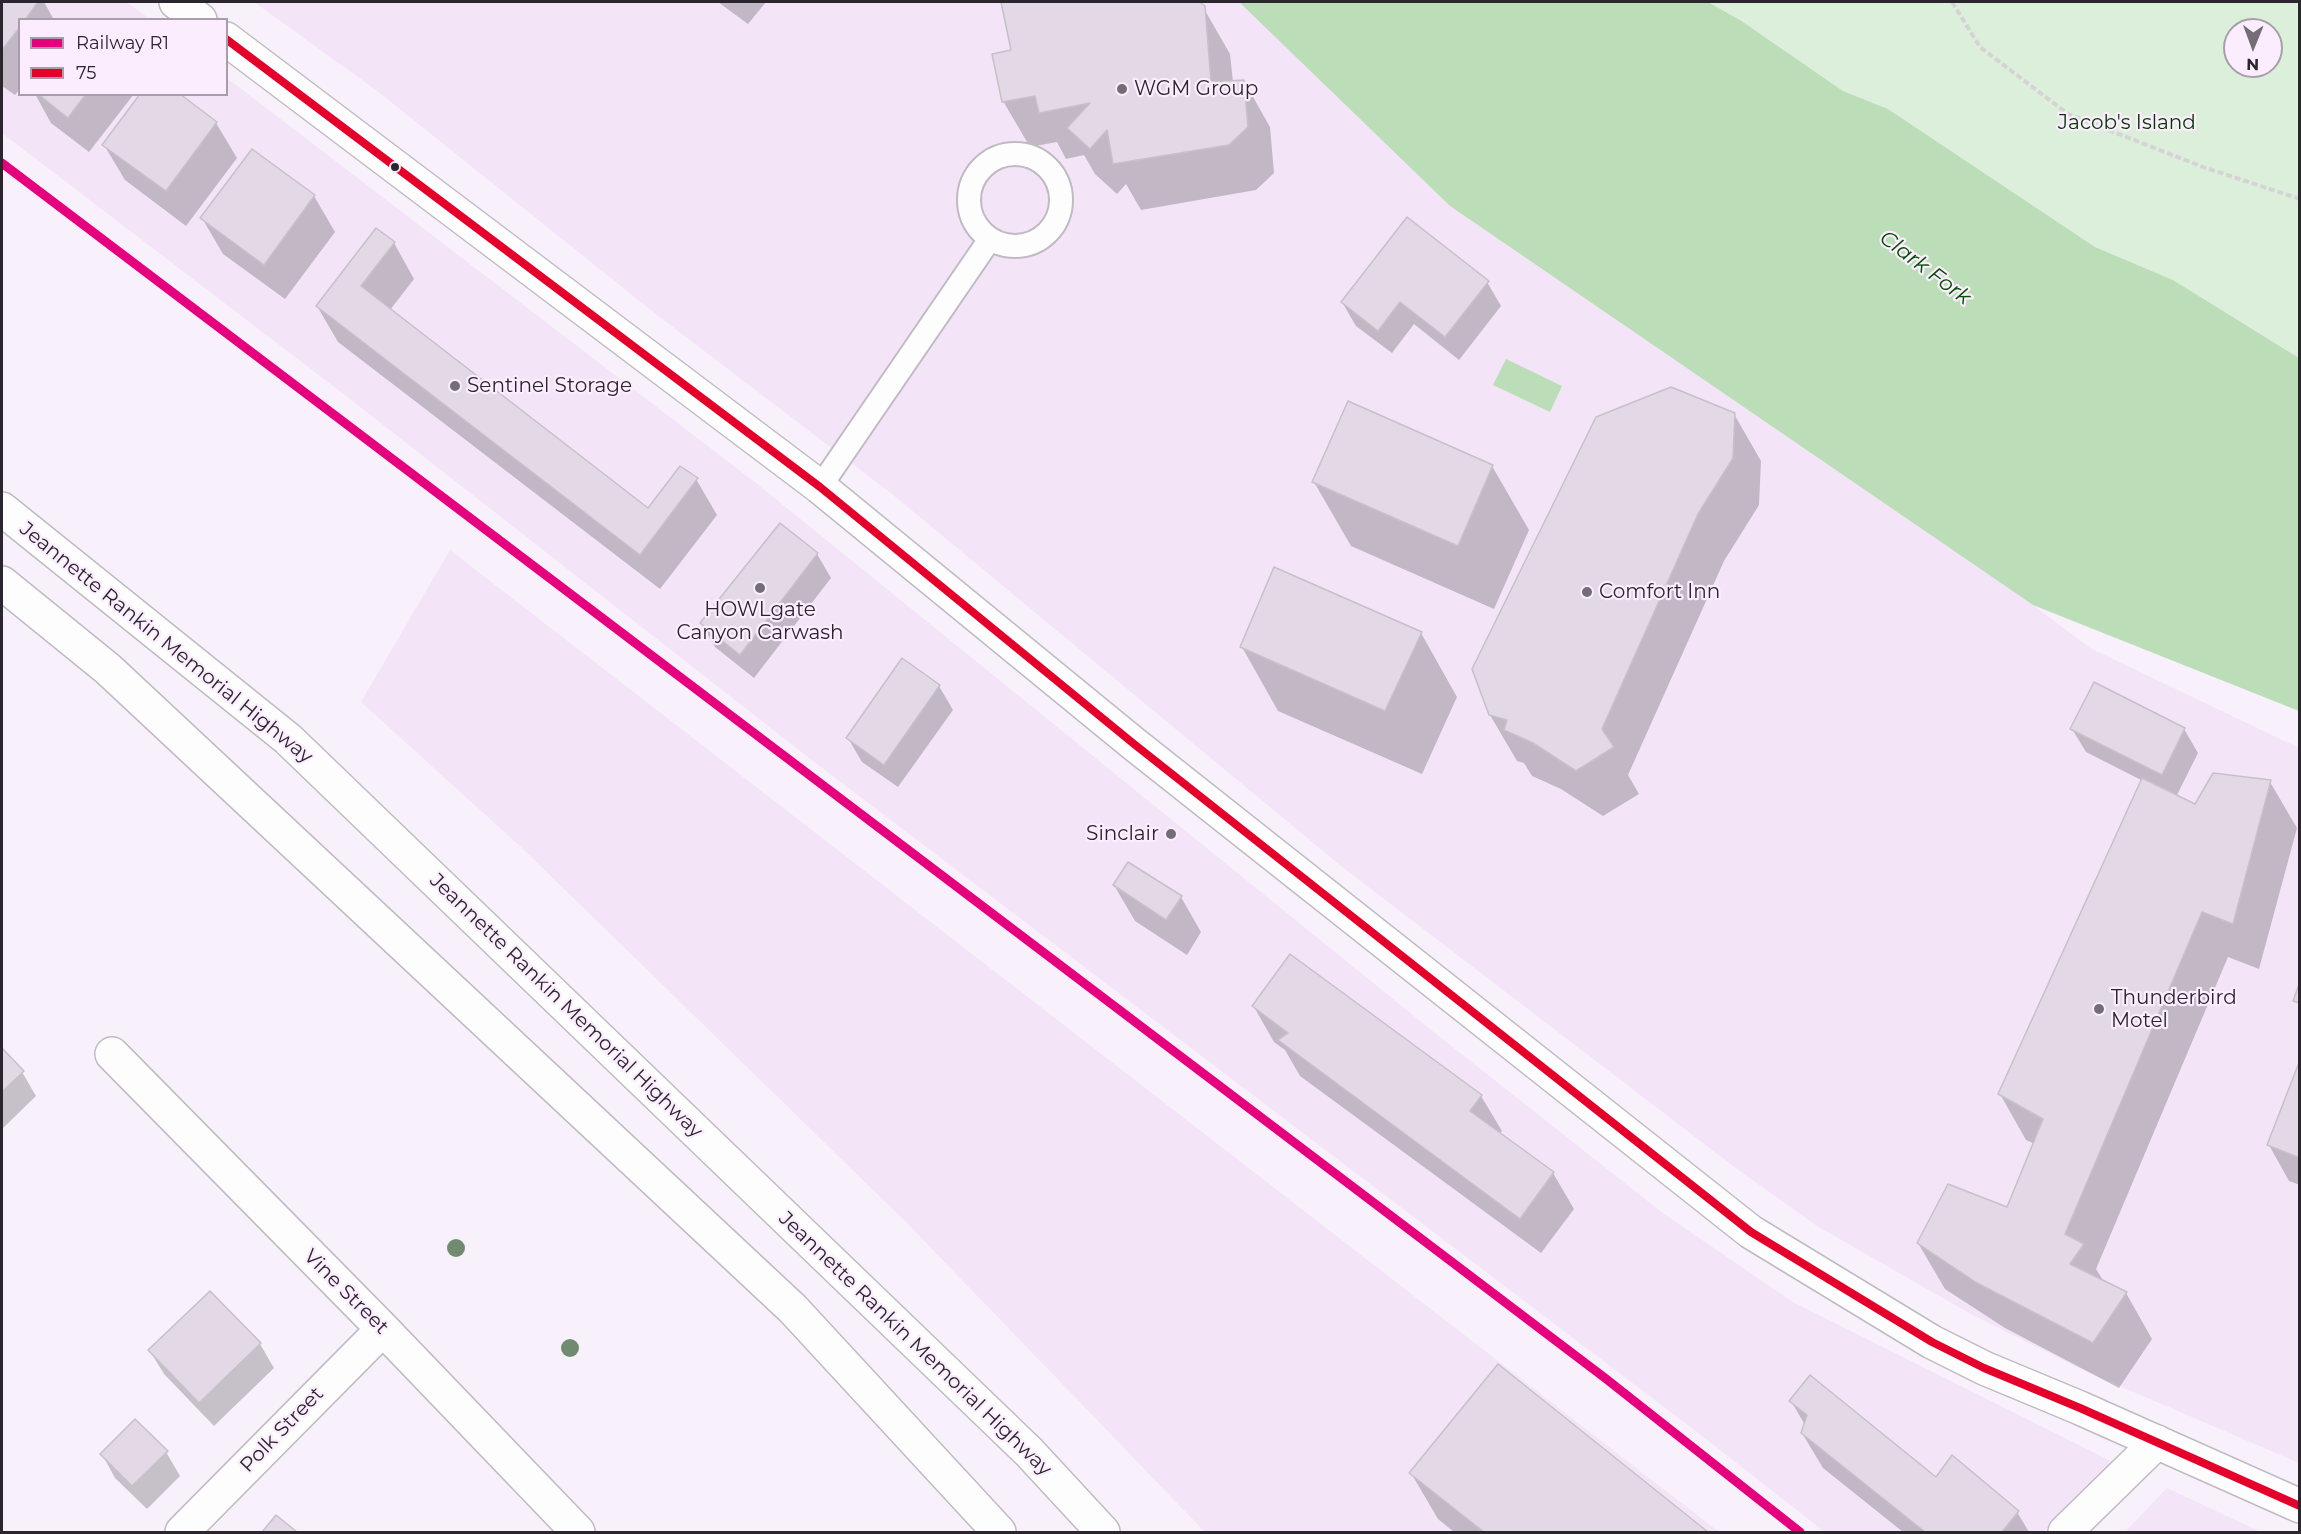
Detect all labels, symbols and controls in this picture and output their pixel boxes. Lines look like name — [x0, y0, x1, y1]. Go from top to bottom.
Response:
legend — [18, 18, 228, 96]
north arrow — [2223, 18, 2283, 78]
text: Railway R1 — [76, 32, 169, 54]
text: N — [2246, 55, 2259, 74]
text: 75 — [76, 62, 96, 84]
place label: WGM Group — [1134, 77, 1258, 101]
marker: WGM Group — [1115, 82, 1129, 96]
park label: Jacob's Island — [2058, 111, 2196, 135]
unlabelled marker — [389, 161, 401, 173]
water label: Clark Fork — [1874, 225, 1976, 311]
place label: Sentinel Storage — [467, 374, 632, 398]
marker: Sentinel Storage — [448, 379, 462, 393]
street label: Jeannette Rankin Memorial Highway — [15, 517, 317, 769]
place label: Comfort Inn — [1599, 580, 1720, 604]
marker: HOWLgate Canyon Carwash — [753, 581, 767, 595]
marker: Comfort Inn — [1580, 585, 1594, 599]
place label: HOWLgate Canyon Carwash — [676, 598, 844, 645]
place label: Sinclair — [1086, 822, 1159, 846]
marker: Sinclair — [1164, 827, 1178, 841]
street label: Jeannette Rankin Memorial Highway — [425, 869, 707, 1143]
place label: Thunderbird Motel — [2111, 986, 2237, 1033]
marker: Thunderbird Motel — [2092, 1002, 2106, 1016]
street label: Jeannette Rankin Memorial Highway — [774, 1207, 1056, 1481]
street label: Vine Street — [299, 1245, 393, 1339]
street label: Polk Street — [235, 1382, 329, 1478]

